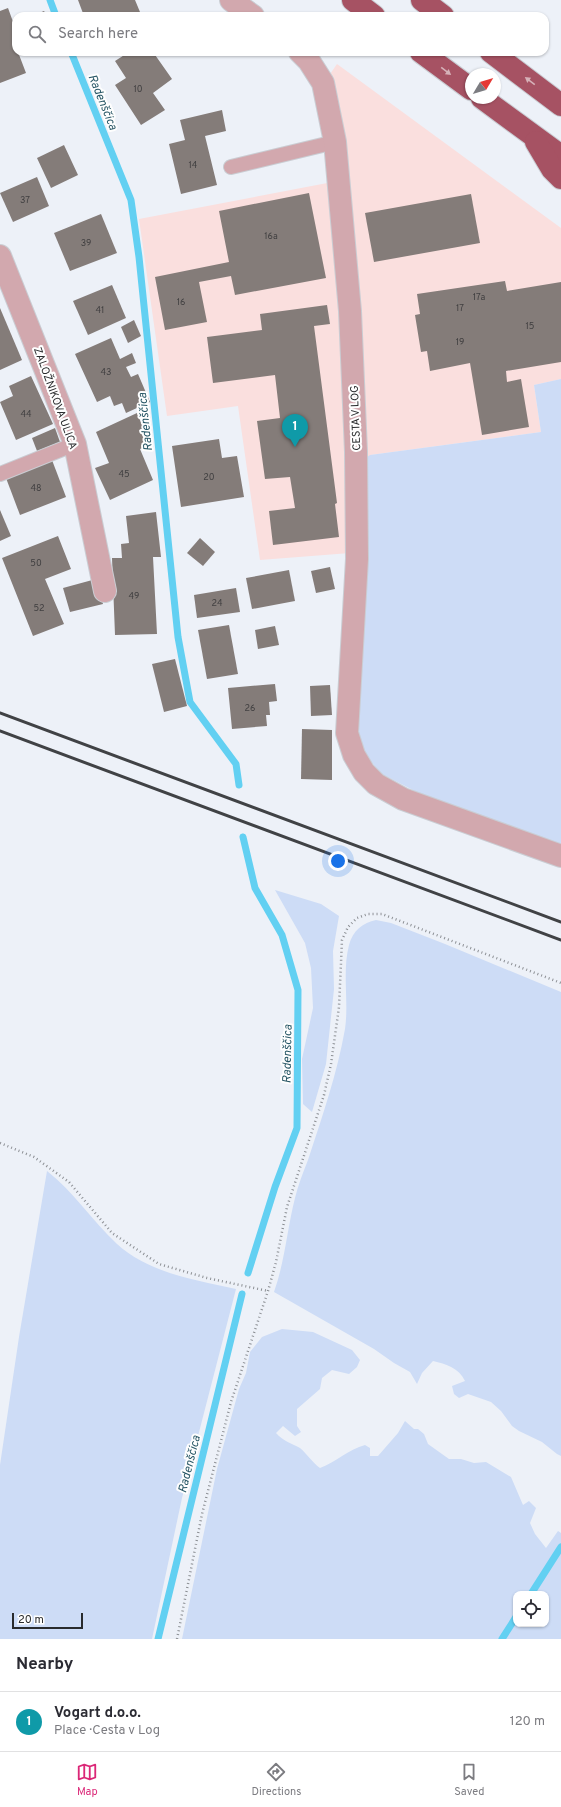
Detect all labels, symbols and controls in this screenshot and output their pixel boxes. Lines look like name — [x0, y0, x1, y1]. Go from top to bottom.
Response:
search box — [12, 12, 549, 56]
icon: search — [26, 23, 48, 45]
text: Search here — [58, 25, 138, 44]
one-way arrow — [441, 66, 452, 75]
north arrow — [465, 68, 501, 104]
water label: Radenščica — [84, 72, 121, 133]
one-way arrow — [524, 77, 535, 86]
house number: 10 — [133, 84, 143, 95]
house number: 14 — [189, 160, 198, 171]
house number: 37 — [20, 195, 30, 206]
house number: 16a — [264, 231, 278, 242]
house number: 39 — [81, 238, 91, 249]
house number: 17a — [473, 292, 486, 303]
house number: 16 — [177, 297, 185, 308]
house number: 17 — [456, 303, 464, 314]
house number: 41 — [96, 305, 104, 316]
house number: 15 — [526, 321, 534, 332]
house number: 19 — [456, 337, 464, 348]
street label: ZALOŽNIKOVA ULICA — [30, 345, 81, 451]
house number: 43 — [100, 367, 112, 378]
street label: CESTA V LOG — [348, 385, 364, 451]
water label: Radenščica — [135, 391, 157, 452]
house number: 44 — [20, 409, 32, 420]
pin: 1 — [282, 414, 308, 447]
house number: 45 — [118, 469, 130, 480]
house number: 20 — [203, 472, 215, 483]
house number: 48 — [30, 483, 42, 494]
house number: 50 — [30, 558, 42, 569]
house number: 49 — [129, 591, 139, 602]
house number: 24 — [211, 598, 223, 609]
house number: 52 — [33, 603, 45, 614]
house number: 26 — [245, 703, 255, 714]
your location — [328, 851, 348, 871]
water label: Radenščica — [279, 1024, 297, 1084]
water label: Radenščica — [175, 1433, 205, 1495]
map controls — [513, 1591, 549, 1627]
button: locate — [513, 1591, 549, 1627]
scale bar — [12, 1611, 83, 1630]
text: 20 m — [18, 1613, 44, 1627]
text: Nearby — [16, 1654, 73, 1676]
text: Vogart d.o.o. — [54, 1704, 141, 1723]
text: 1 — [26, 1714, 32, 1730]
text: 120 m — [510, 1714, 545, 1730]
text: Place · Cesta v Log — [54, 1723, 160, 1739]
tab: Map — [76, 1761, 98, 1799]
tab: Directions — [251, 1761, 301, 1799]
tab: Saved — [454, 1761, 485, 1799]

